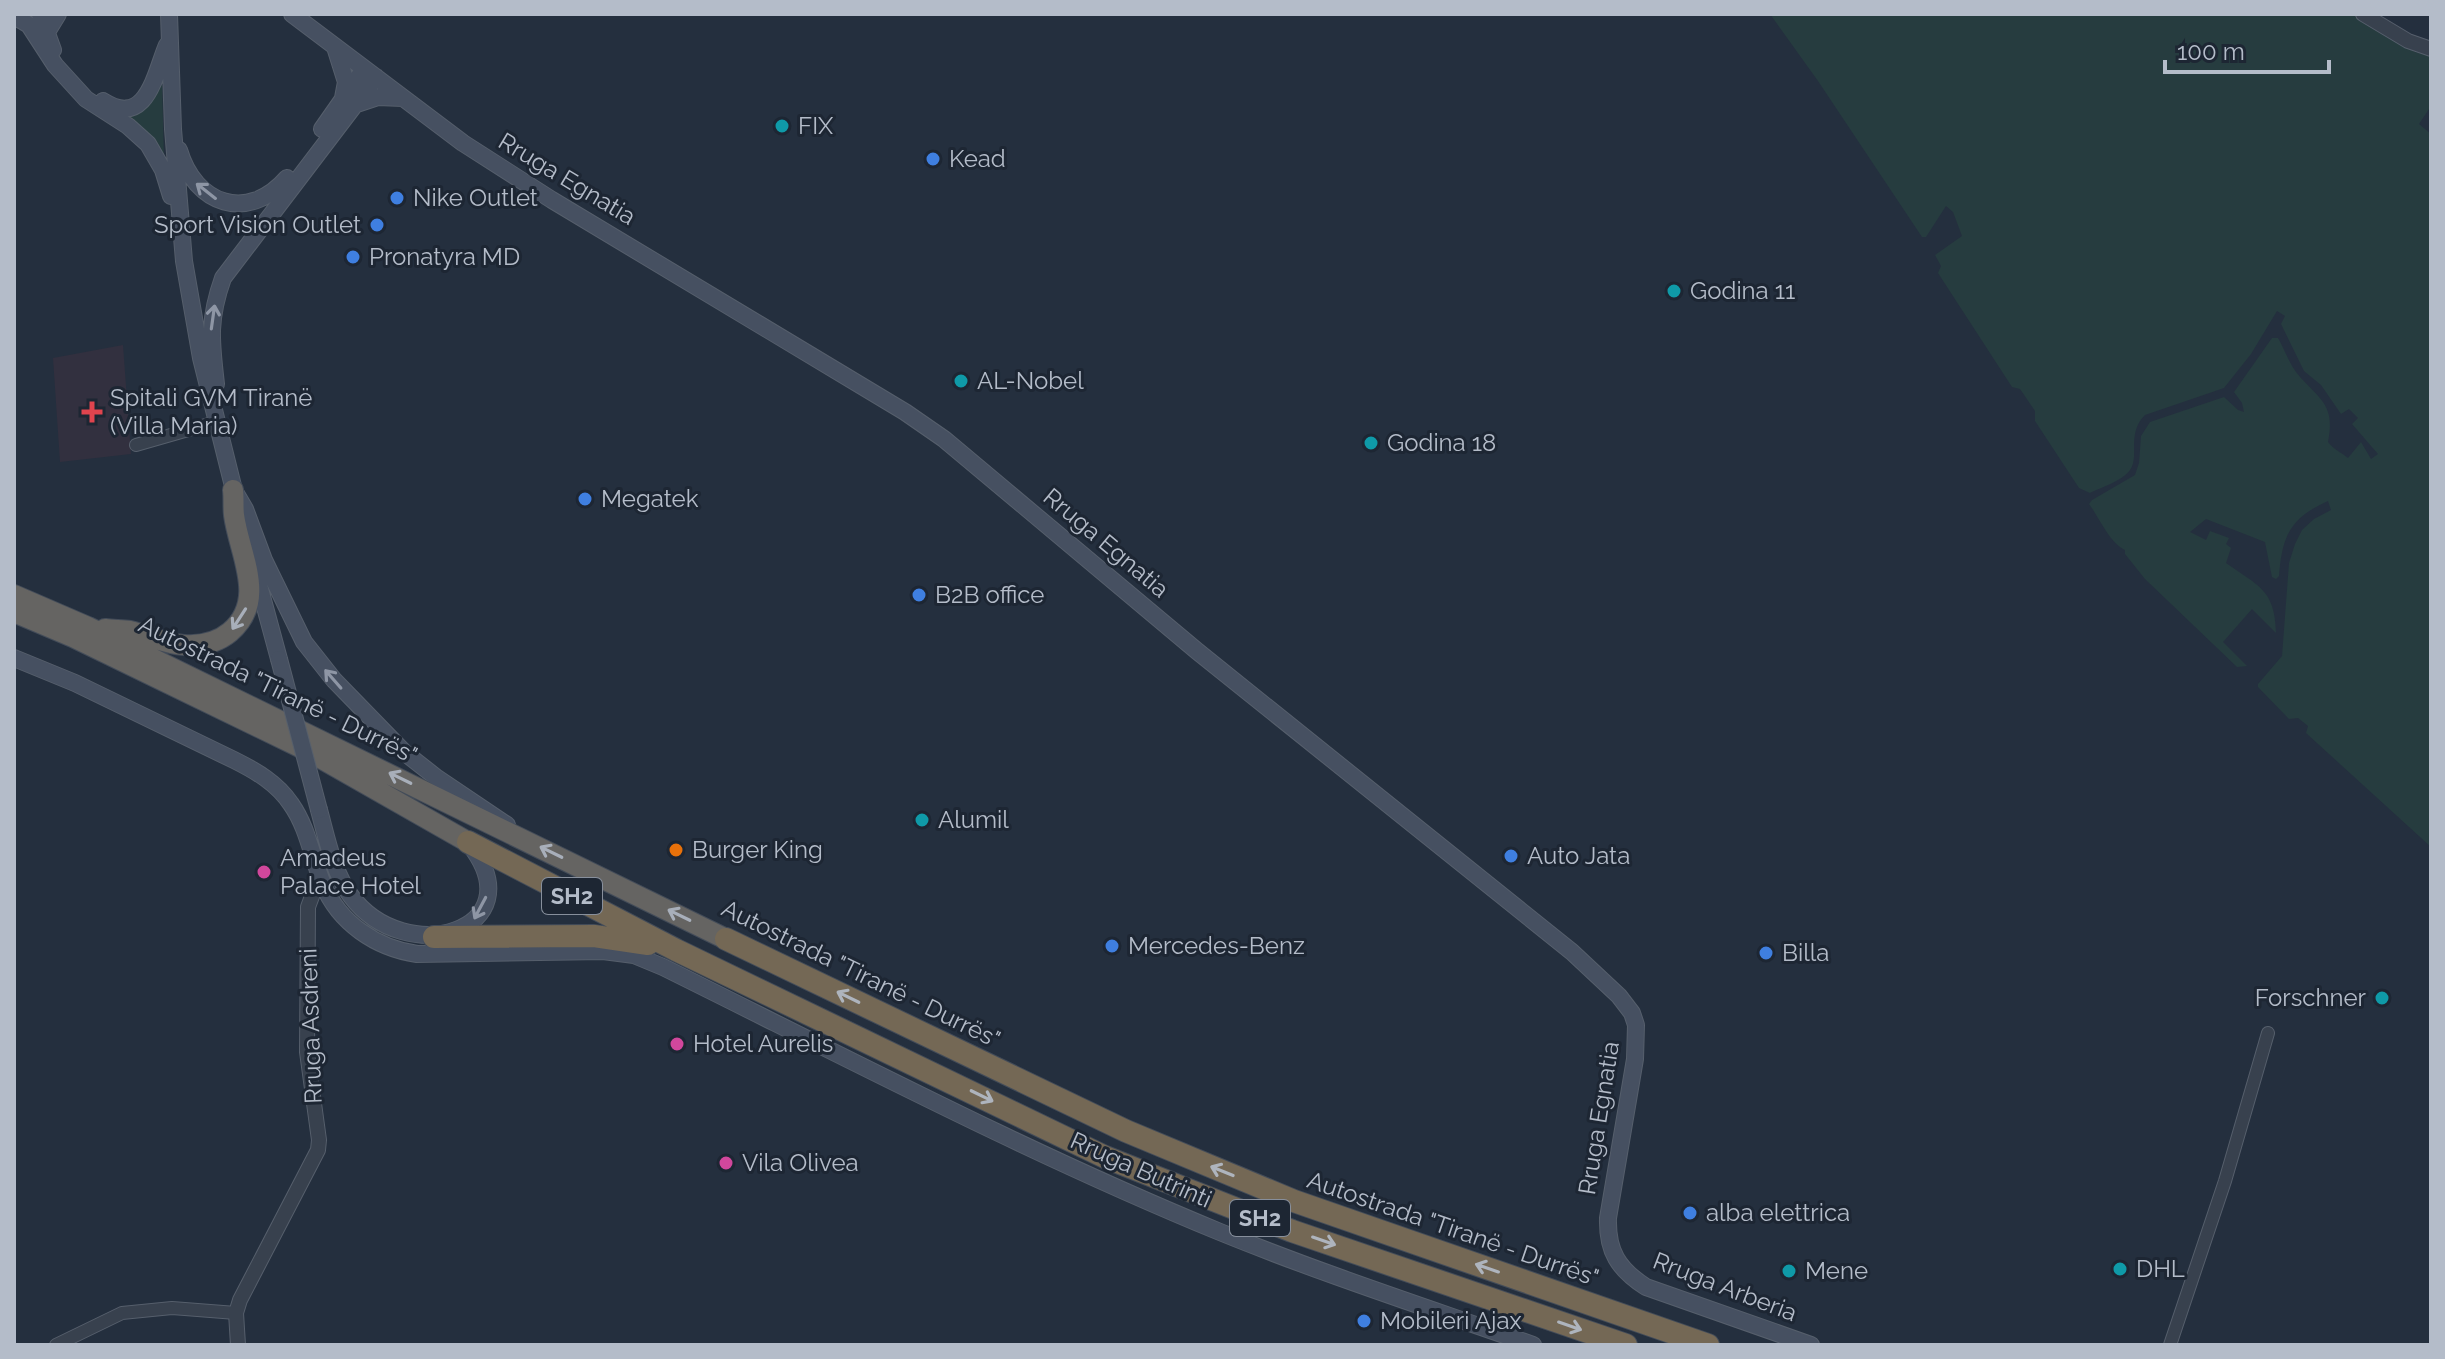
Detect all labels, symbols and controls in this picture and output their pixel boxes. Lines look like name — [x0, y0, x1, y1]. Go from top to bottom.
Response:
scale bar — [2165, 24, 2329, 74]
text: 100 m — [2177, 37, 2245, 66]
place label: FIX — [798, 111, 834, 140]
marker: FIX — [773, 117, 791, 135]
street label: Rruga Egnatia — [493, 126, 641, 231]
place label: Kead — [949, 144, 1006, 173]
marker: Kead — [924, 150, 942, 168]
one-way arrow — [196, 182, 217, 199]
place label: Nike Outlet — [413, 183, 538, 212]
marker: Nike Outlet — [388, 189, 406, 207]
place label: Sport Vision Outlet — [154, 210, 361, 239]
marker: Sport Vision Outlet — [368, 216, 386, 234]
place label: Pronatyra MD — [369, 242, 520, 271]
marker: Pronatyra MD — [344, 248, 362, 266]
place label: Godina 11 — [1690, 276, 1795, 305]
marker: Godina 11 — [1665, 282, 1683, 300]
one-way arrow — [205, 304, 220, 330]
place label: AL-Nobel — [977, 366, 1084, 395]
marker: AL-Nobel — [952, 372, 970, 390]
place label: Spitali GVM Tiranë (Villa Maria) — [110, 383, 312, 440]
marker: Spitali GVM Tiranë (Villa Maria) — [81, 401, 103, 423]
place label: Godina 18 — [1387, 428, 1496, 457]
marker: Godina 18 — [1362, 434, 1380, 452]
street label: Rruga Egnatia — [1038, 482, 1175, 603]
place label: Megatek — [601, 484, 699, 513]
marker: Megatek — [576, 490, 594, 508]
place label: B2B office — [935, 580, 1044, 609]
marker: B2B office — [910, 586, 928, 604]
one-way arrow — [230, 608, 247, 630]
street label: Autostrada "Tiranë - Durrës" — [134, 609, 422, 770]
one-way arrow — [324, 669, 342, 689]
one-way arrow — [388, 770, 412, 785]
place label: Alumil — [938, 805, 1009, 834]
marker: Alumil — [913, 811, 931, 829]
place label: Burger King — [692, 835, 823, 864]
marker: Burger King — [667, 841, 685, 859]
place label: Auto Jata — [1527, 841, 1630, 870]
place label: Amadeus Palace Hotel — [280, 843, 421, 900]
one-way arrow — [539, 843, 563, 859]
marker: Auto Jata — [1502, 847, 1520, 865]
marker: Amadeus Palace Hotel — [255, 863, 273, 881]
road number: SH2 — [542, 878, 602, 914]
street label: Autostrada "Tiranë - Durrës" — [717, 893, 1005, 1054]
one-way arrow — [472, 896, 487, 919]
one-way arrow — [667, 907, 691, 922]
place label: Mercedes-Benz — [1128, 931, 1305, 960]
marker: Mercedes-Benz — [1103, 937, 1121, 955]
place label: Billa — [1782, 938, 1829, 967]
marker: Billa — [1757, 944, 1775, 962]
street label: Rruga Asdreni — [293, 948, 328, 1104]
place label: Forschner — [2255, 983, 2367, 1012]
one-way arrow — [836, 989, 860, 1004]
marker: Forschner — [2373, 989, 2391, 1007]
place label: Hotel Aurelis — [693, 1029, 833, 1058]
marker: Hotel Aurelis — [668, 1035, 686, 1053]
street label: Rruga Egnatia — [1572, 1039, 1625, 1197]
one-way arrow — [969, 1089, 993, 1104]
street label: Rruga Butrinti — [1066, 1126, 1216, 1214]
place label: Vila Olivea — [742, 1148, 859, 1177]
marker: Vila Olivea — [717, 1154, 735, 1172]
one-way arrow — [1210, 1163, 1235, 1177]
street label: Autostrada "Tiranë - Durrës" — [1304, 1165, 1603, 1292]
place label: alba elettrica — [1706, 1198, 1850, 1227]
road number: SH2 — [1230, 1200, 1290, 1236]
marker: alba elettrica — [1681, 1204, 1699, 1222]
one-way arrow — [1311, 1235, 1336, 1250]
street label: Rruga Arberia — [1649, 1246, 1801, 1327]
place label: DHL — [2136, 1254, 2185, 1283]
place label: Mene — [1805, 1256, 1868, 1285]
one-way arrow — [1475, 1260, 1500, 1275]
marker: DHL — [2111, 1260, 2129, 1278]
marker: Mene — [1780, 1262, 1798, 1280]
place label: Mobileri Ajax — [1380, 1306, 1522, 1335]
marker: Mobileri Ajax — [1355, 1312, 1373, 1330]
one-way arrow — [1557, 1319, 1582, 1334]

